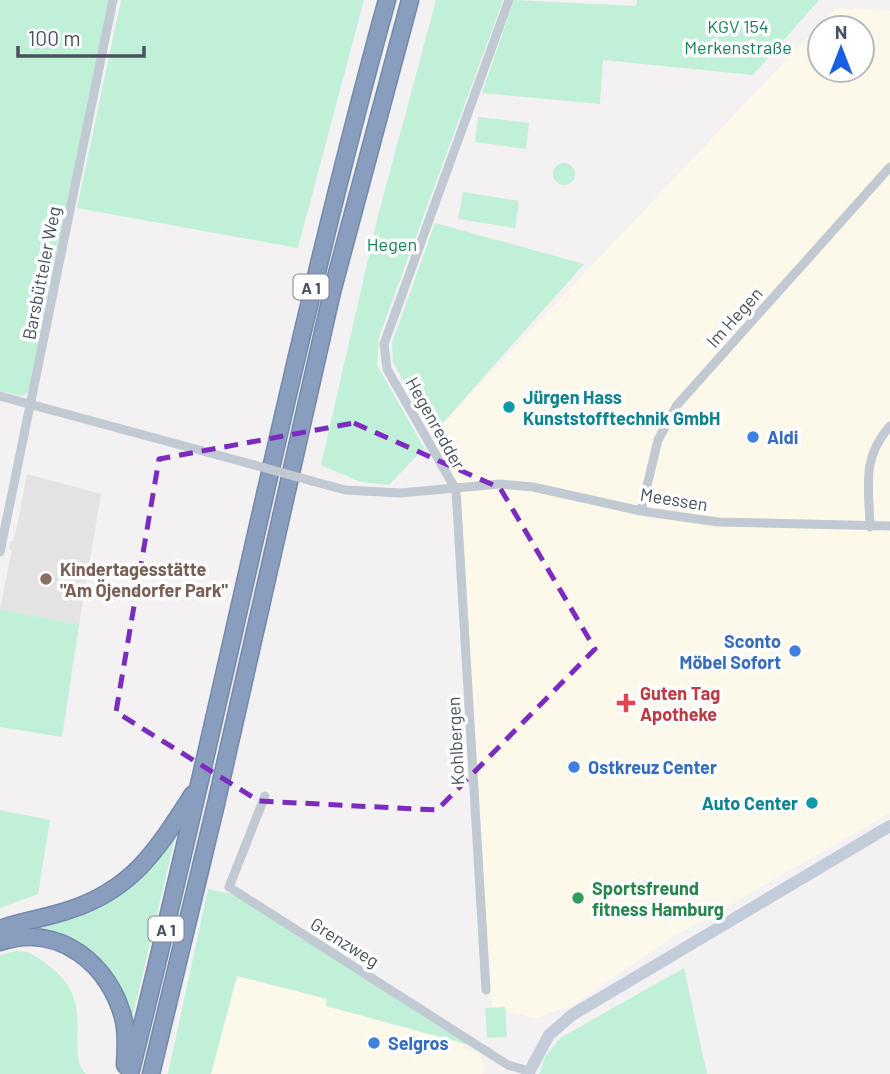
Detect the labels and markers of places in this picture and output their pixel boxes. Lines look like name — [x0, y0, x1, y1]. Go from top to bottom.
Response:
place label: Jürgen Hass Kunststofftechnik GmbH — [523, 386, 720, 429]
marker: Jürgen Hass Kunststofftechnik GmbH — [501, 399, 517, 415]
place label: Aldi — [767, 426, 798, 448]
marker: Aldi — [745, 429, 761, 445]
place label: Kindertagesstätte "Am Öjendorfer Park" — [60, 558, 228, 601]
marker: Kindertagesstätte "Am Öjendorfer Park" — [38, 571, 54, 587]
place label: Sconto Möbel Sofort — [680, 630, 781, 673]
marker: Sconto Möbel Sofort — [787, 643, 803, 659]
place label: Guten Tag Apotheke — [640, 682, 720, 725]
marker: Guten Tag Apotheke — [618, 695, 634, 711]
place label: Ostkreuz Center — [588, 756, 717, 778]
marker: Ostkreuz Center — [566, 759, 582, 775]
place label: Auto Center — [702, 792, 798, 814]
marker: Auto Center — [804, 795, 820, 811]
place label: Sportsfreund fitness Hamburg — [592, 877, 724, 920]
marker: Sportsfreund fitness Hamburg — [570, 890, 586, 906]
place label: Selgros — [388, 1032, 449, 1054]
marker: Selgros — [366, 1035, 382, 1051]

